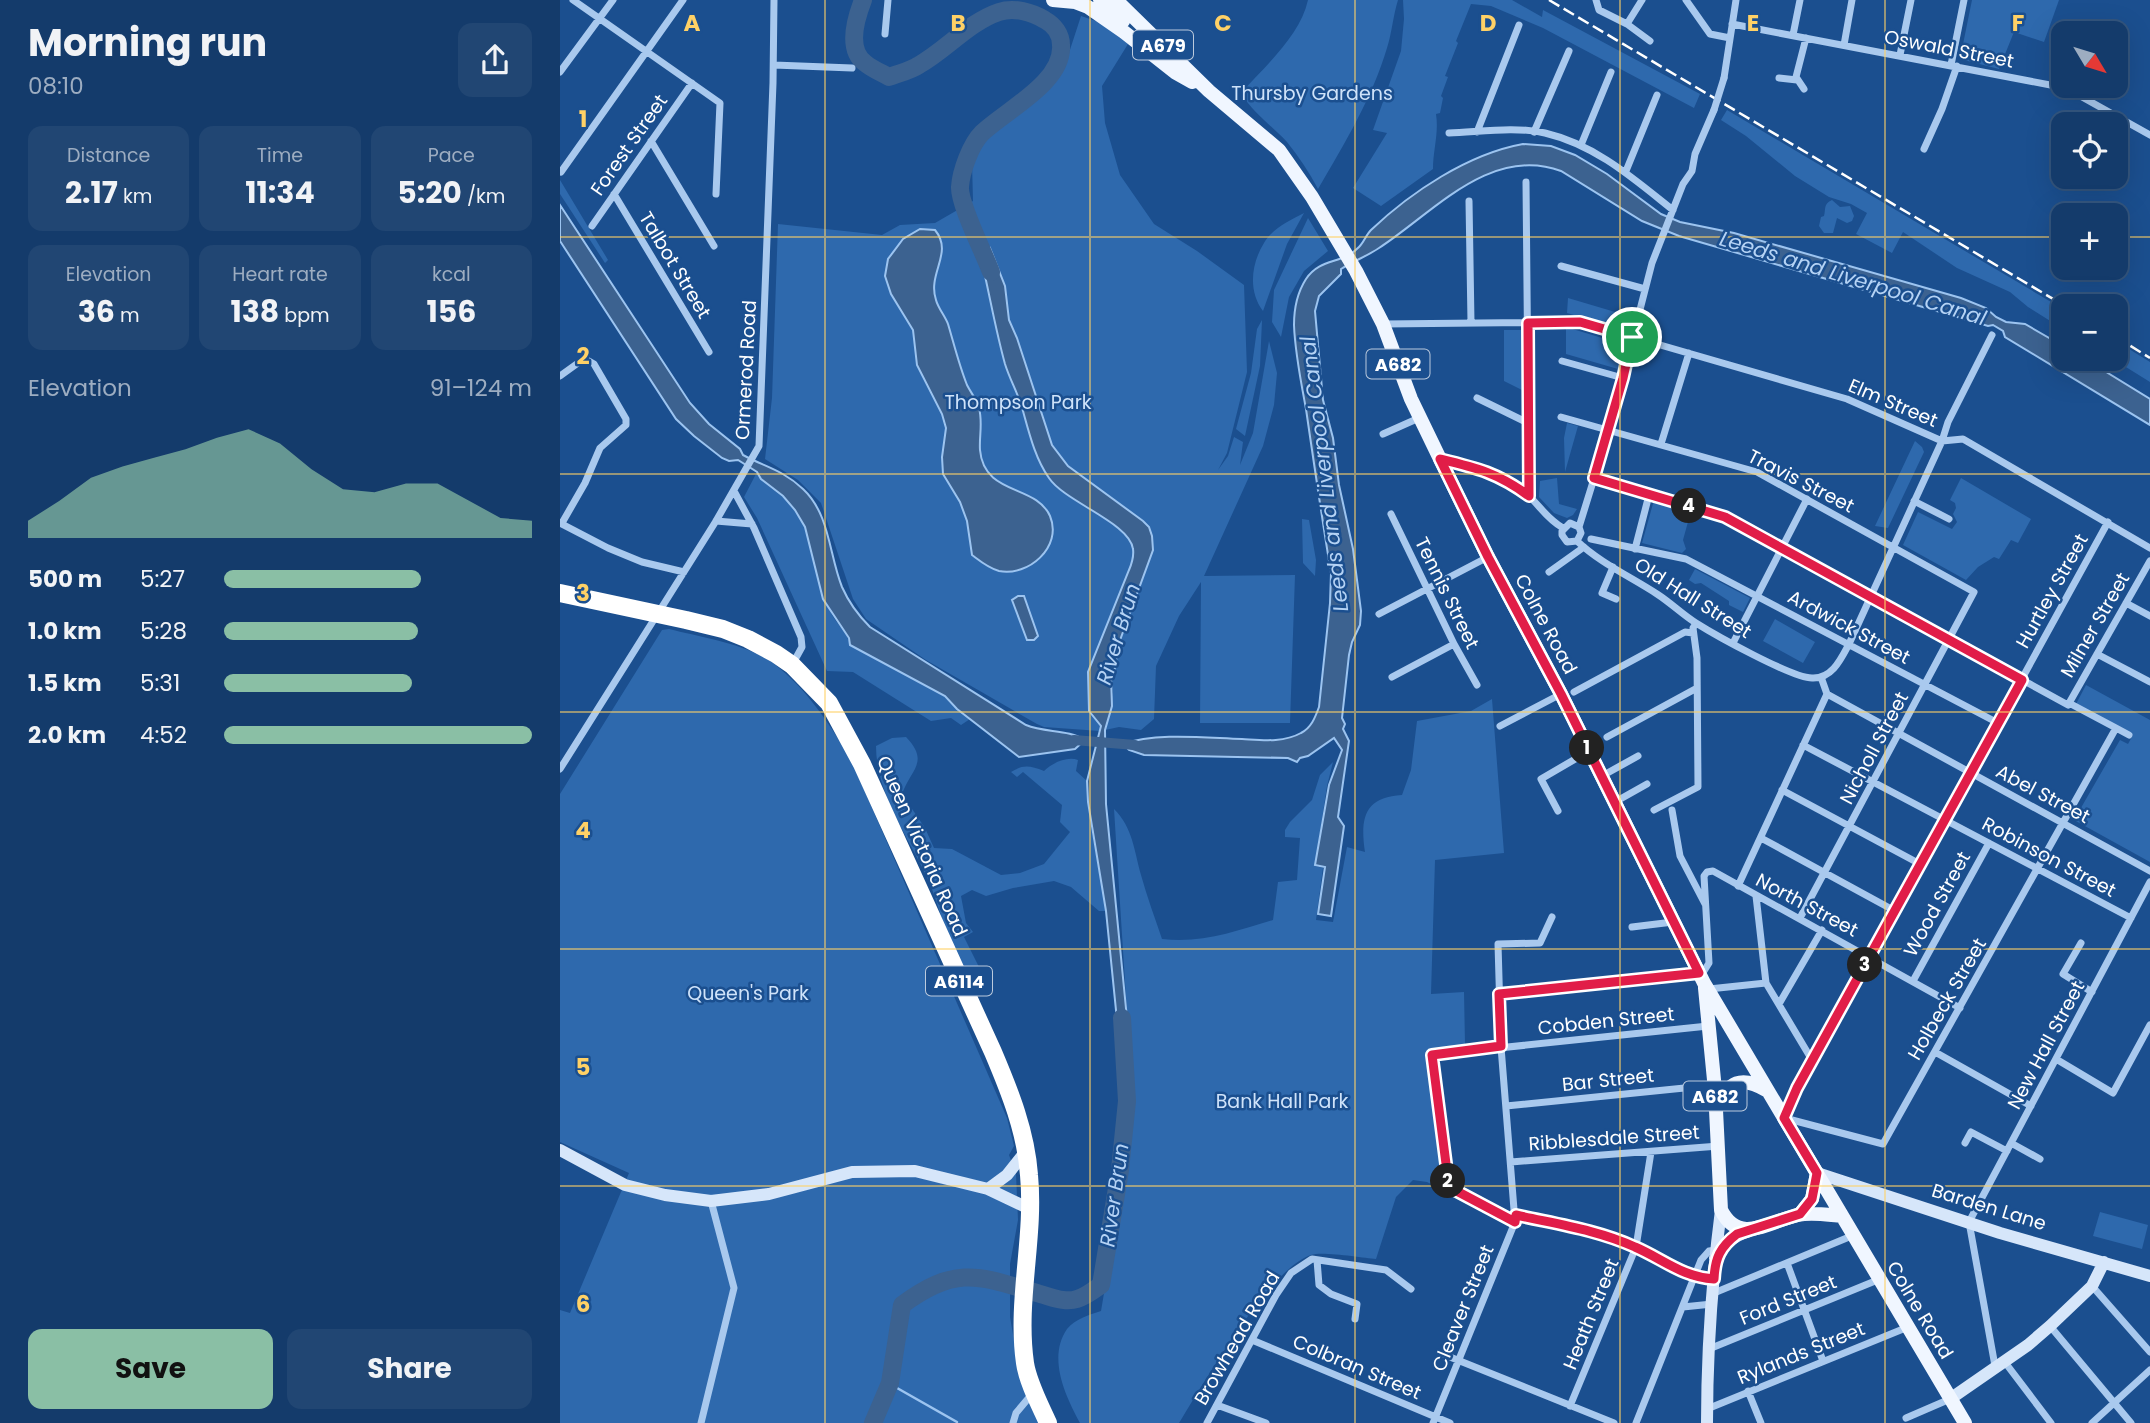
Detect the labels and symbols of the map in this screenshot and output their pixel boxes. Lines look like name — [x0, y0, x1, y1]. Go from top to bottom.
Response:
text: A — [684, 7, 701, 39]
text: B — [950, 7, 966, 39]
text: C — [1214, 7, 1232, 39]
text: D — [1480, 7, 1496, 39]
text: E — [1747, 7, 1759, 39]
text: F — [2012, 7, 2024, 39]
north arrow — [2051, 21, 2128, 98]
street label: Oswald Street — [1882, 23, 2016, 75]
road number: A679 — [1133, 31, 1193, 60]
park label: Thursby Gardens — [1231, 80, 1393, 107]
street label: Forest Street — [584, 89, 674, 201]
text: 1 — [579, 103, 587, 135]
street label: Talbot Street — [632, 206, 718, 324]
water label: Leeds and Liverpool Canal — [1716, 224, 1991, 333]
street label: Ormerod Road — [729, 299, 763, 441]
pin — [1602, 307, 1662, 367]
water label: Leeds and Liverpool Canal — [1293, 334, 1355, 613]
text: 2 — [576, 340, 590, 372]
road number: A682 — [1366, 350, 1430, 378]
street label: Elm Street — [1844, 372, 1942, 434]
park label: Thompson Park — [944, 389, 1092, 416]
street label: Travis Street — [1743, 443, 1859, 519]
pin: 4 — [1672, 489, 1706, 524]
street label: Hurtley Street — [2009, 529, 2095, 653]
street label: Tennis Street — [1408, 532, 1486, 654]
street label: Old Hall Street — [1629, 551, 1757, 645]
street label: Milner Street — [2054, 567, 2136, 683]
street label: Colne Road — [1508, 569, 1584, 679]
text: 3 — [576, 577, 590, 609]
water label: River Brun — [1089, 580, 1147, 688]
street label: Ardwick Street — [1783, 583, 1915, 671]
street label: Nicholl Street — [1833, 687, 1915, 809]
pin: 1 — [1570, 730, 1604, 766]
street label: Queen Victoria Road — [870, 751, 974, 941]
street label: Abel Street — [1991, 758, 2095, 830]
street label: Robinson Street — [1977, 810, 2121, 904]
text: 4 — [575, 814, 591, 846]
street label: Wood Street — [1897, 846, 1977, 961]
street label: North Street — [1751, 867, 1863, 943]
street label: Holbeck Street — [1901, 933, 1993, 1065]
pin: 3 — [1848, 948, 1882, 982]
road number: A6114 — [926, 966, 992, 996]
street label: New Hall Street — [2001, 976, 2091, 1114]
park label: Queen's Park — [687, 980, 809, 1007]
street label: Cobden Street — [1536, 1000, 1676, 1042]
text: 5 — [576, 1051, 590, 1083]
street label: Bar Street — [1561, 1062, 1655, 1098]
road number: A682 — [1684, 1082, 1746, 1111]
park label: Bank Hall Park — [1216, 1088, 1349, 1115]
street label: Ribblesdale Street — [1528, 1119, 1700, 1157]
water label: River Brun — [1092, 1141, 1136, 1249]
pin: 2 — [1430, 1164, 1466, 1198]
street label: Barden Lane — [1928, 1177, 2050, 1237]
street label: Cleaver Street — [1425, 1241, 1501, 1375]
street label: Heath Street — [1556, 1254, 1626, 1374]
street label: Colne Road — [1880, 1256, 1960, 1364]
street label: Browhead Road — [1188, 1266, 1286, 1410]
street label: Ford Street — [1735, 1268, 1841, 1332]
text: 6 — [576, 1288, 590, 1320]
street label: Rylands Street — [1733, 1315, 1869, 1391]
street label: Colbran Street — [1289, 1328, 1425, 1406]

